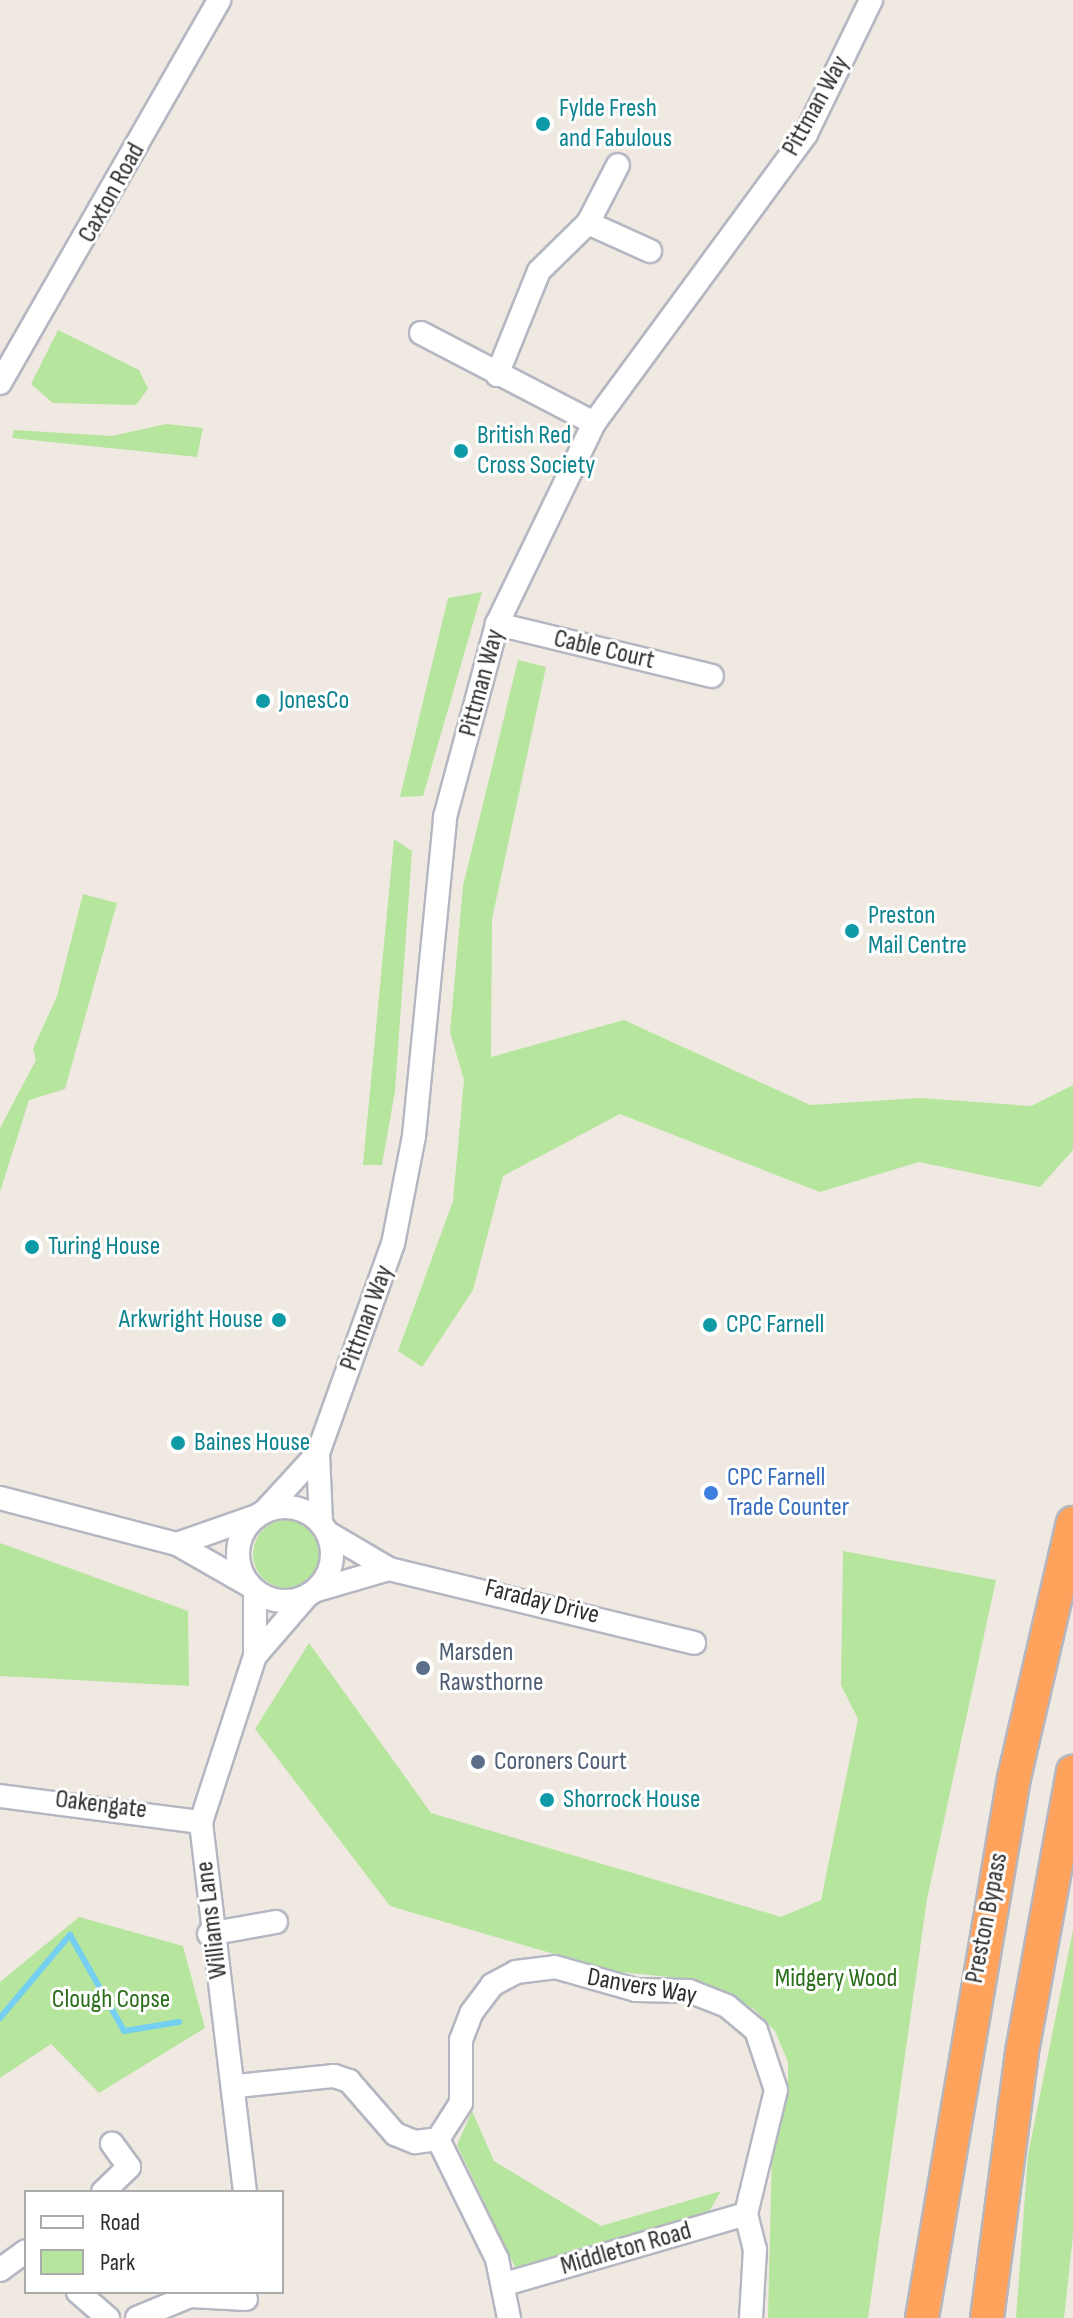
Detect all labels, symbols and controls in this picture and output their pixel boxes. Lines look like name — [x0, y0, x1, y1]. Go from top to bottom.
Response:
street label: Pittman Way — [776, 50, 856, 162]
place label: Fylde Fresh and Fabulous — [559, 93, 672, 154]
marker: Fylde Fresh and Fabulous — [534, 115, 552, 133]
street label: Caxton Road — [72, 138, 152, 248]
place label: British Red Cross Society — [477, 420, 595, 482]
marker: British Red Cross Society — [452, 442, 470, 460]
street label: Cable Court — [551, 623, 657, 677]
street label: Pittman Way — [453, 626, 511, 740]
place label: JonesCo — [279, 685, 349, 717]
marker: JonesCo — [254, 692, 272, 710]
place label: Preston Mail Centre — [868, 900, 967, 962]
marker: Preston Mail Centre — [843, 922, 861, 940]
place label: Turing House — [48, 1231, 160, 1263]
marker: Turing House — [23, 1238, 41, 1256]
street label: Pittman Way — [334, 1261, 400, 1375]
place label: Arkwright House — [119, 1304, 263, 1336]
place label: CPC Farnell — [726, 1309, 824, 1341]
marker: Arkwright House — [270, 1311, 288, 1329]
marker: CPC Farnell — [701, 1316, 719, 1334]
place label: Baines House — [194, 1427, 310, 1459]
marker: Baines House — [169, 1434, 187, 1452]
place label: CPC Farnell Trade Counter — [727, 1462, 849, 1524]
marker: CPC Farnell Trade Counter — [702, 1484, 720, 1502]
street label: Faraday Drive — [482, 1573, 602, 1631]
place label: Marsden Rawsthorne — [439, 1637, 543, 1698]
marker: Marsden Rawsthorne — [414, 1659, 432, 1677]
place label: Coroners Court — [494, 1746, 627, 1778]
marker: Coroners Court — [469, 1753, 487, 1771]
street label: Oakengate — [53, 1784, 149, 1826]
place label: Shorrock House — [563, 1784, 700, 1816]
marker: Shorrock House — [538, 1791, 556, 1809]
street label: Preston Bypass — [959, 1850, 1015, 1986]
street label: Williams Lane — [189, 1859, 235, 1981]
street label: Danvers Way — [585, 1962, 699, 2012]
park label: Midgery Wood — [775, 1963, 897, 1995]
park label: Clough Copse — [52, 1984, 170, 2016]
legend — [24, 2190, 284, 2294]
text: Road — [100, 2208, 140, 2237]
street label: Middleton Road — [557, 2216, 695, 2282]
text: Park — [100, 2248, 135, 2277]

